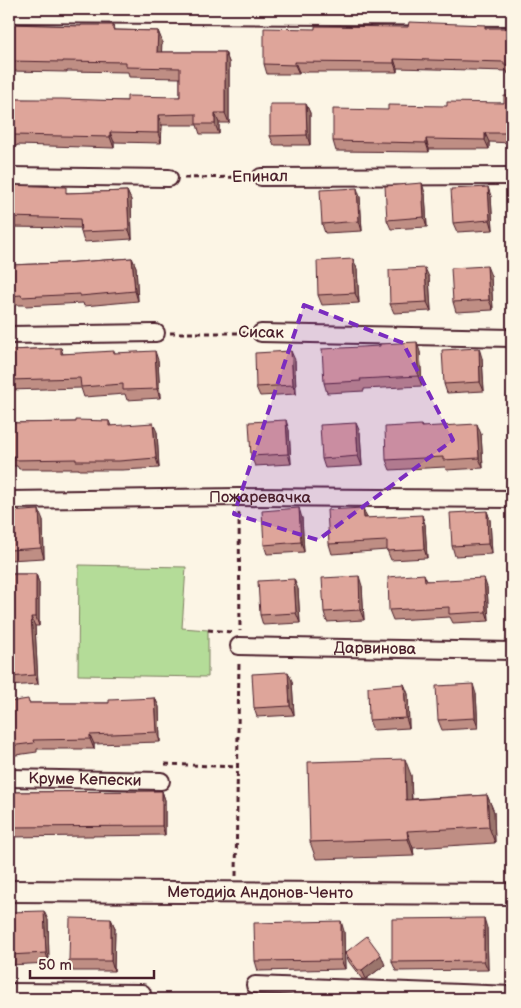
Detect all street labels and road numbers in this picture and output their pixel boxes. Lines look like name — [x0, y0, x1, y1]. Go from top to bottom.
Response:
street label: Епинал — [232, 167, 288, 187]
street label: Сисак — [238, 323, 284, 343]
street label: Пожаревачка — [209, 487, 312, 507]
street label: Дарвинова — [334, 638, 417, 659]
street label: Круме Кепески — [28, 769, 142, 790]
street label: Методија Андонов-Ченто — [167, 882, 353, 903]

